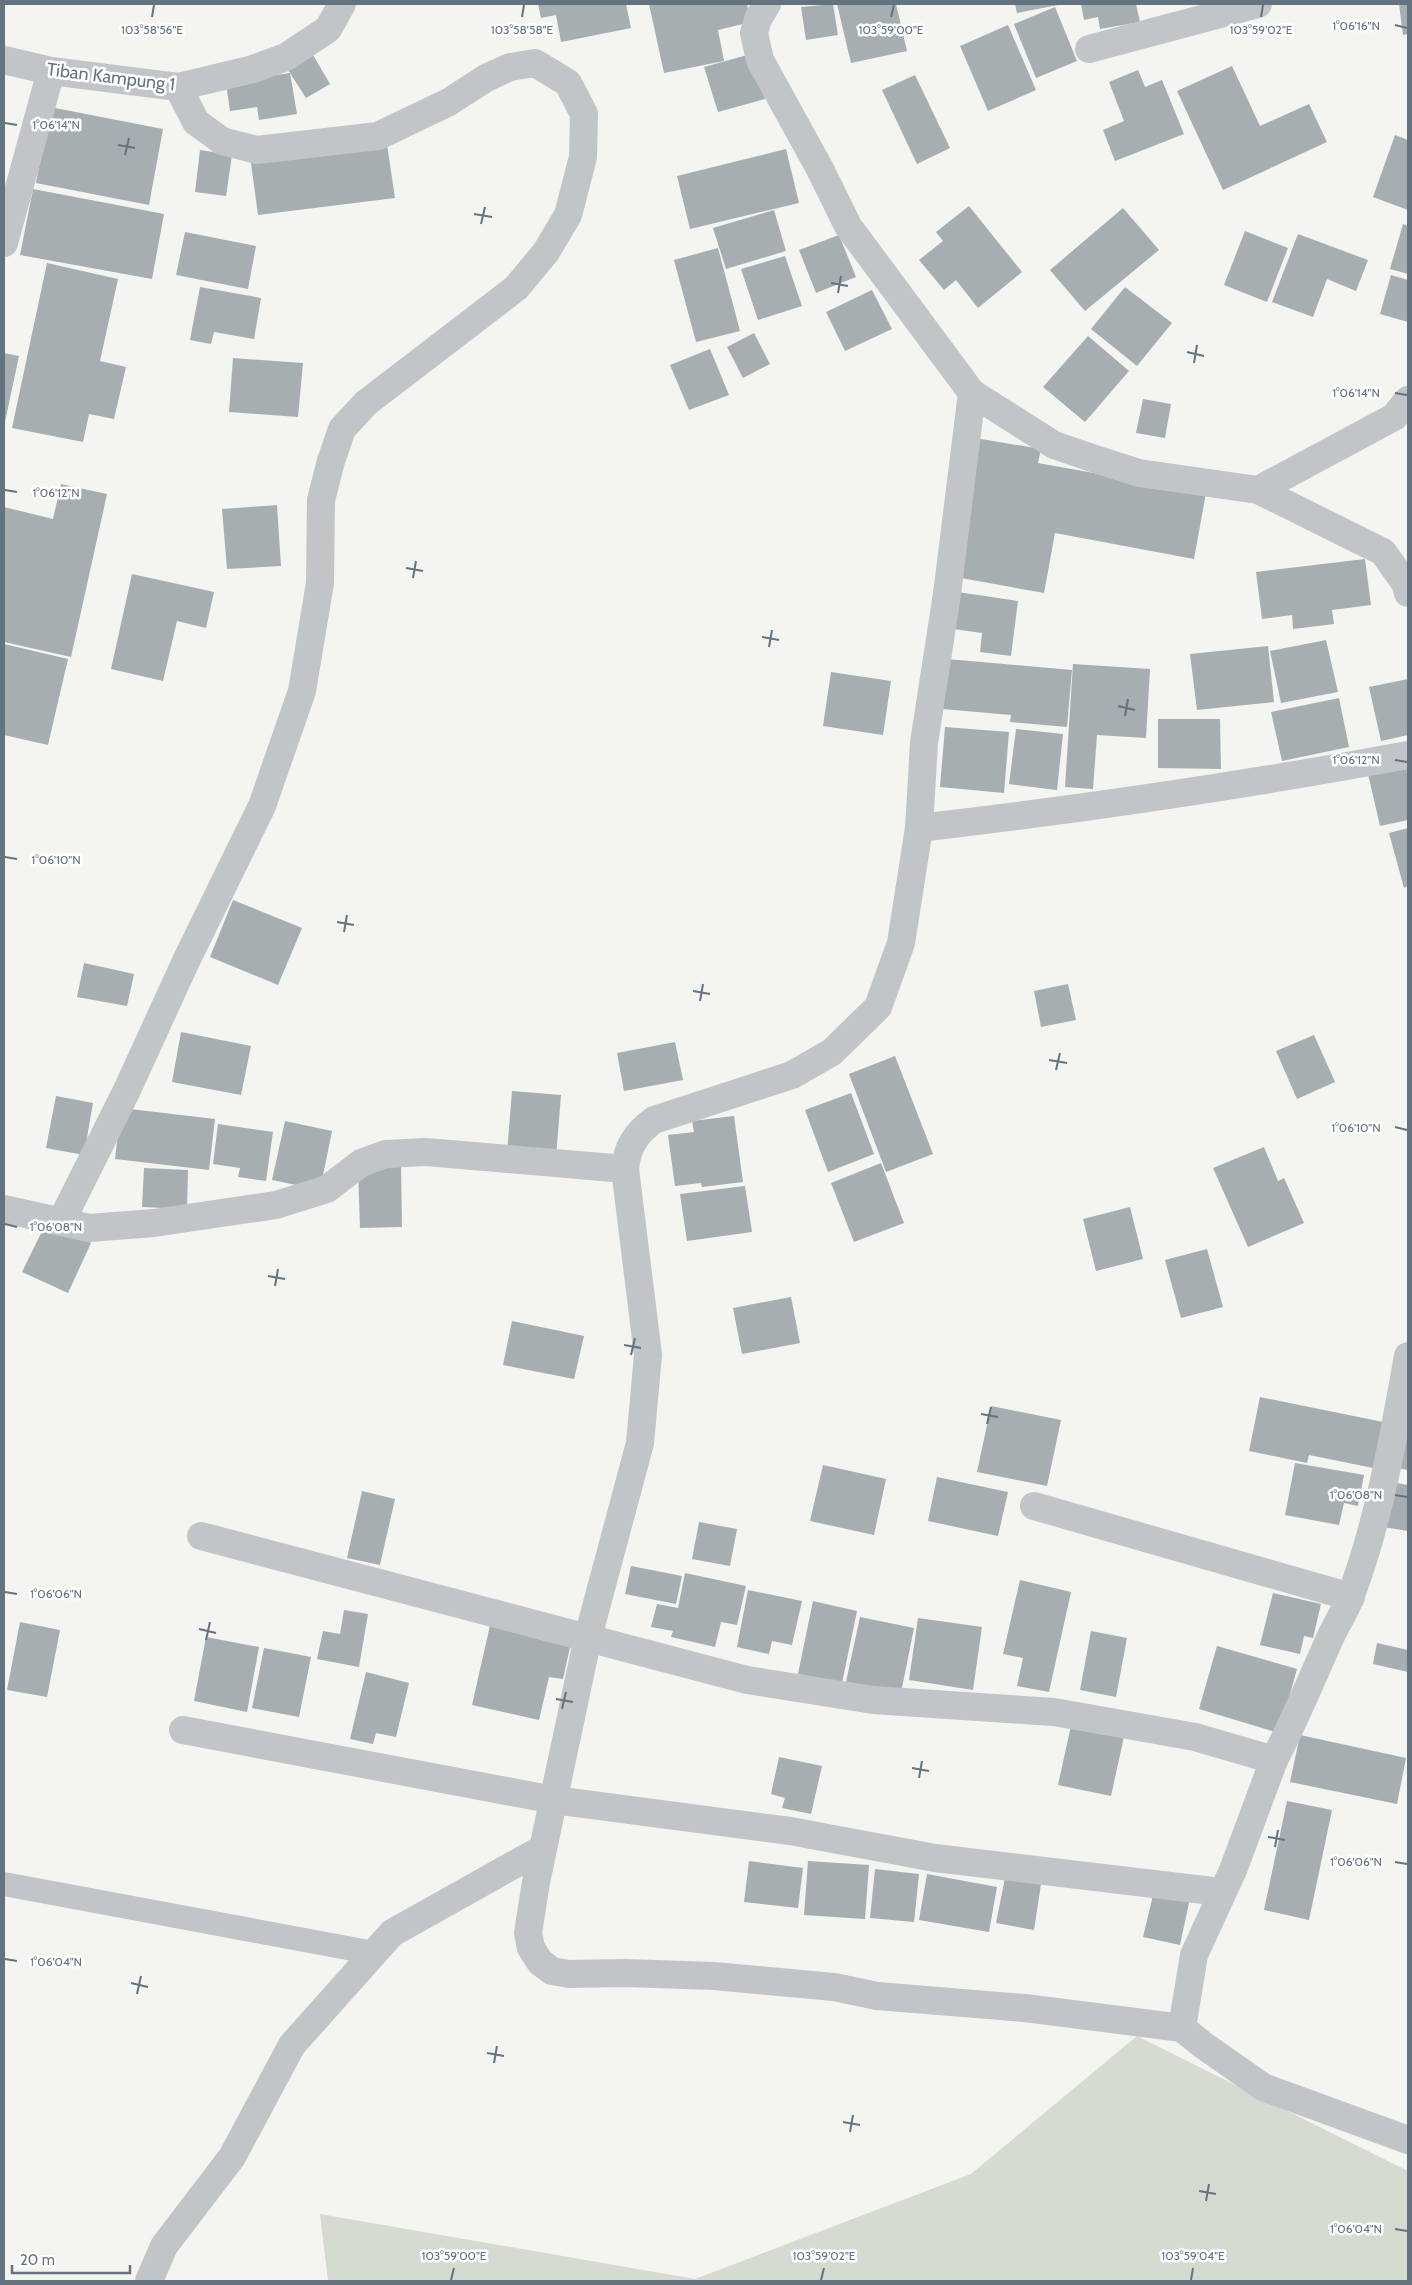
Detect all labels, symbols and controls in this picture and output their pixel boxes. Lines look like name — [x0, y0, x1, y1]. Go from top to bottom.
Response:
text: 1°06'16"N — [1332, 18, 1380, 33]
text: 103°58'56"E — [121, 22, 183, 37]
text: 103°58'58"E — [491, 22, 554, 37]
text: 103°59'00"E — [859, 22, 924, 37]
text: 103°59'02"E — [1230, 22, 1293, 37]
street label: Tiban Kampung 1 — [46, 58, 176, 96]
text: 1°06'14"N — [32, 117, 80, 132]
text: 1°06'14"N — [1332, 385, 1380, 400]
text: 1°06'12"N — [32, 485, 80, 500]
text: 1°06'12"N — [1332, 752, 1380, 767]
text: 1°06'10"N — [31, 852, 81, 867]
text: 1°06'10"N — [1331, 1120, 1381, 1135]
text: 1°06'08"N — [30, 1219, 82, 1234]
text: 1°06'08"N — [1330, 1487, 1382, 1502]
text: 1°06'06"N — [30, 1586, 82, 1601]
text: 1°06'06"N — [1330, 1854, 1382, 1869]
text: 1°06'04"N — [30, 1954, 82, 1969]
text: 1°06'04"N — [1330, 2221, 1382, 2236]
scale bar — [12, 2242, 130, 2274]
text: 103°59'00"E — [422, 2248, 487, 2263]
text: 103°59'02"E — [793, 2248, 856, 2263]
text: 103°59'04"E — [1161, 2248, 1225, 2263]
text: 20 m — [20, 2251, 55, 2269]

